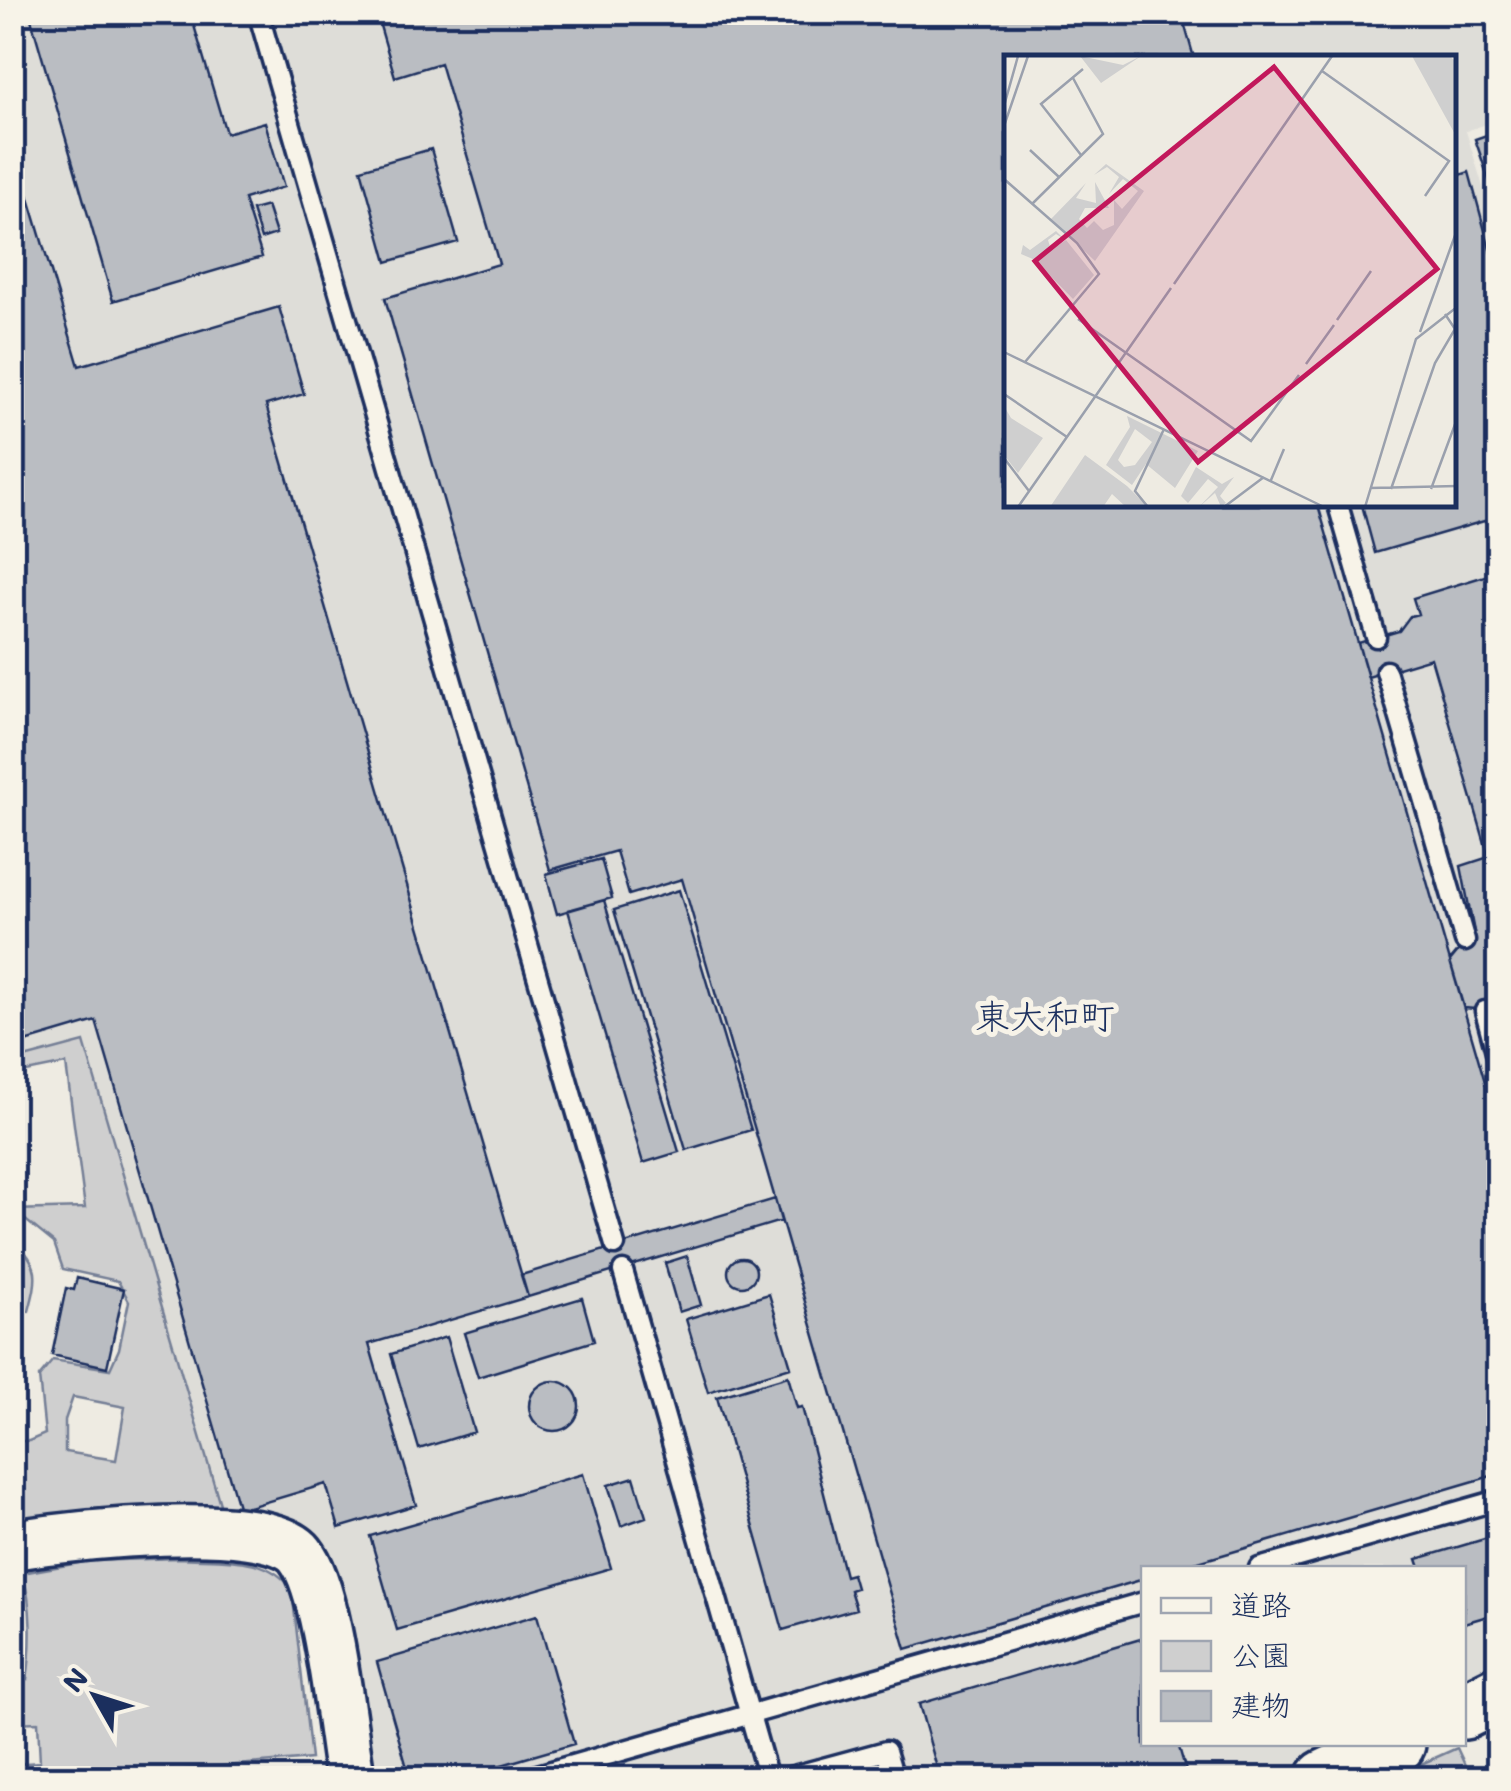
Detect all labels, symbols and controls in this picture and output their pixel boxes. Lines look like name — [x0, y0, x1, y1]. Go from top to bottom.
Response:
inset map — [1004, 55, 1456, 508]
district label: 東大和町 — [975, 992, 1115, 1038]
legend — [1141, 1566, 1466, 1746]
text: 道路 — [1231, 1584, 1291, 1624]
text: 公園 — [1231, 1634, 1291, 1674]
north arrow — [45, 1646, 145, 1746]
text: N — [54, 1660, 95, 1699]
text: 建物 — [1231, 1684, 1291, 1724]

